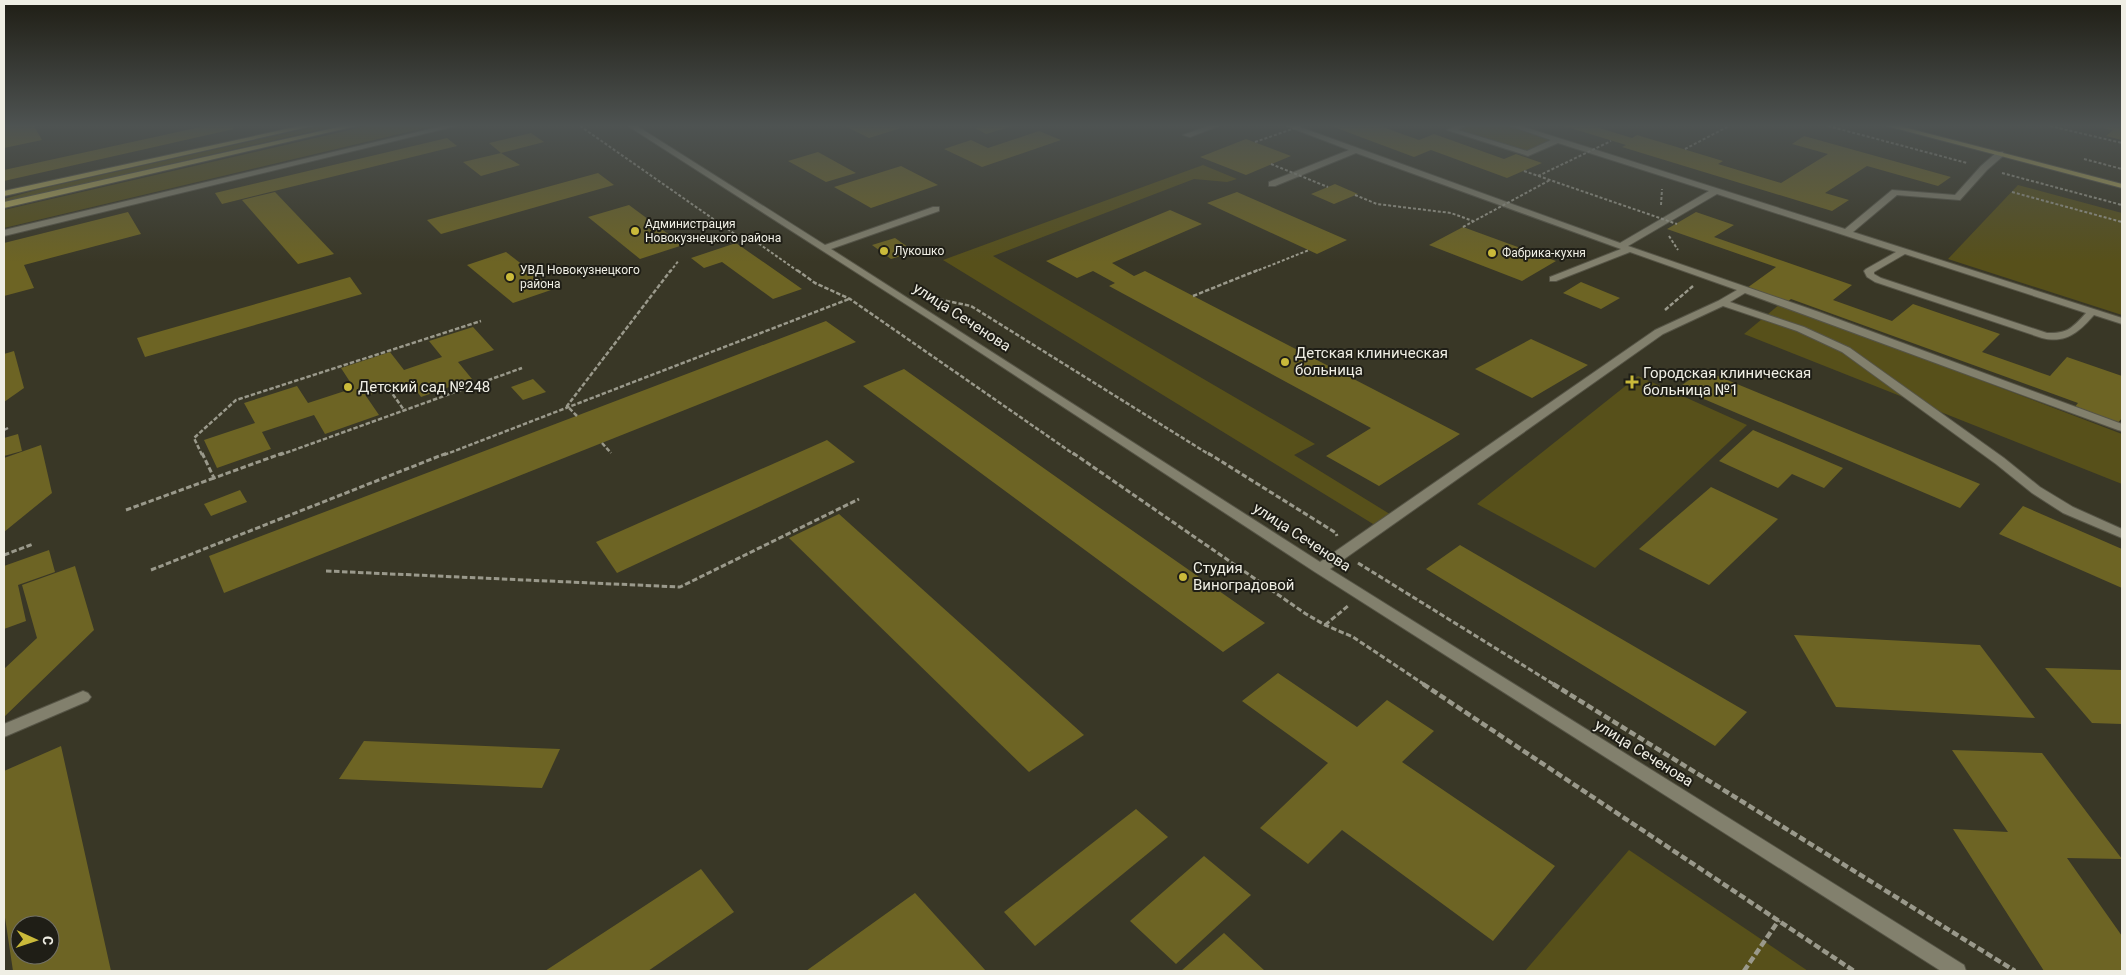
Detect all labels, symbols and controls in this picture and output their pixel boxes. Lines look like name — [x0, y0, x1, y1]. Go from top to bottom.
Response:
place label: Администрация Новокузнецкого района — [645, 217, 781, 245]
marker: Администрация Новокузнецкого района — [629, 225, 641, 237]
place label: Лукошко — [894, 244, 944, 258]
marker: Лукошко — [878, 245, 890, 257]
place label: Фабрика-кухня — [1502, 246, 1586, 260]
marker: Фабрика-кухня — [1486, 247, 1498, 259]
place label: УВД Новокузнецкого района — [520, 263, 640, 291]
marker: УВД Новокузнецкого района — [504, 271, 516, 283]
street label: улица Сеченова — [910, 279, 1014, 355]
place label: Детская клиническая больница — [1295, 344, 1448, 379]
marker: Детская клиническая больница — [1279, 356, 1291, 368]
place label: Городская клиническая больница №1 — [1643, 364, 1811, 399]
marker: Городская клиническая больница №1 — [1625, 375, 1639, 389]
place label: Детский сад №248 — [358, 378, 490, 396]
marker: Детский сад №248 — [342, 381, 354, 393]
street label: улица Сеченова — [1250, 499, 1354, 575]
place label: Студия Виноградовой — [1193, 559, 1294, 594]
marker: Студия Виноградовой — [1177, 571, 1189, 583]
street label: улица Сеченова — [1591, 716, 1697, 790]
north arrow — [10, 915, 60, 965]
text: С — [40, 936, 56, 946]

